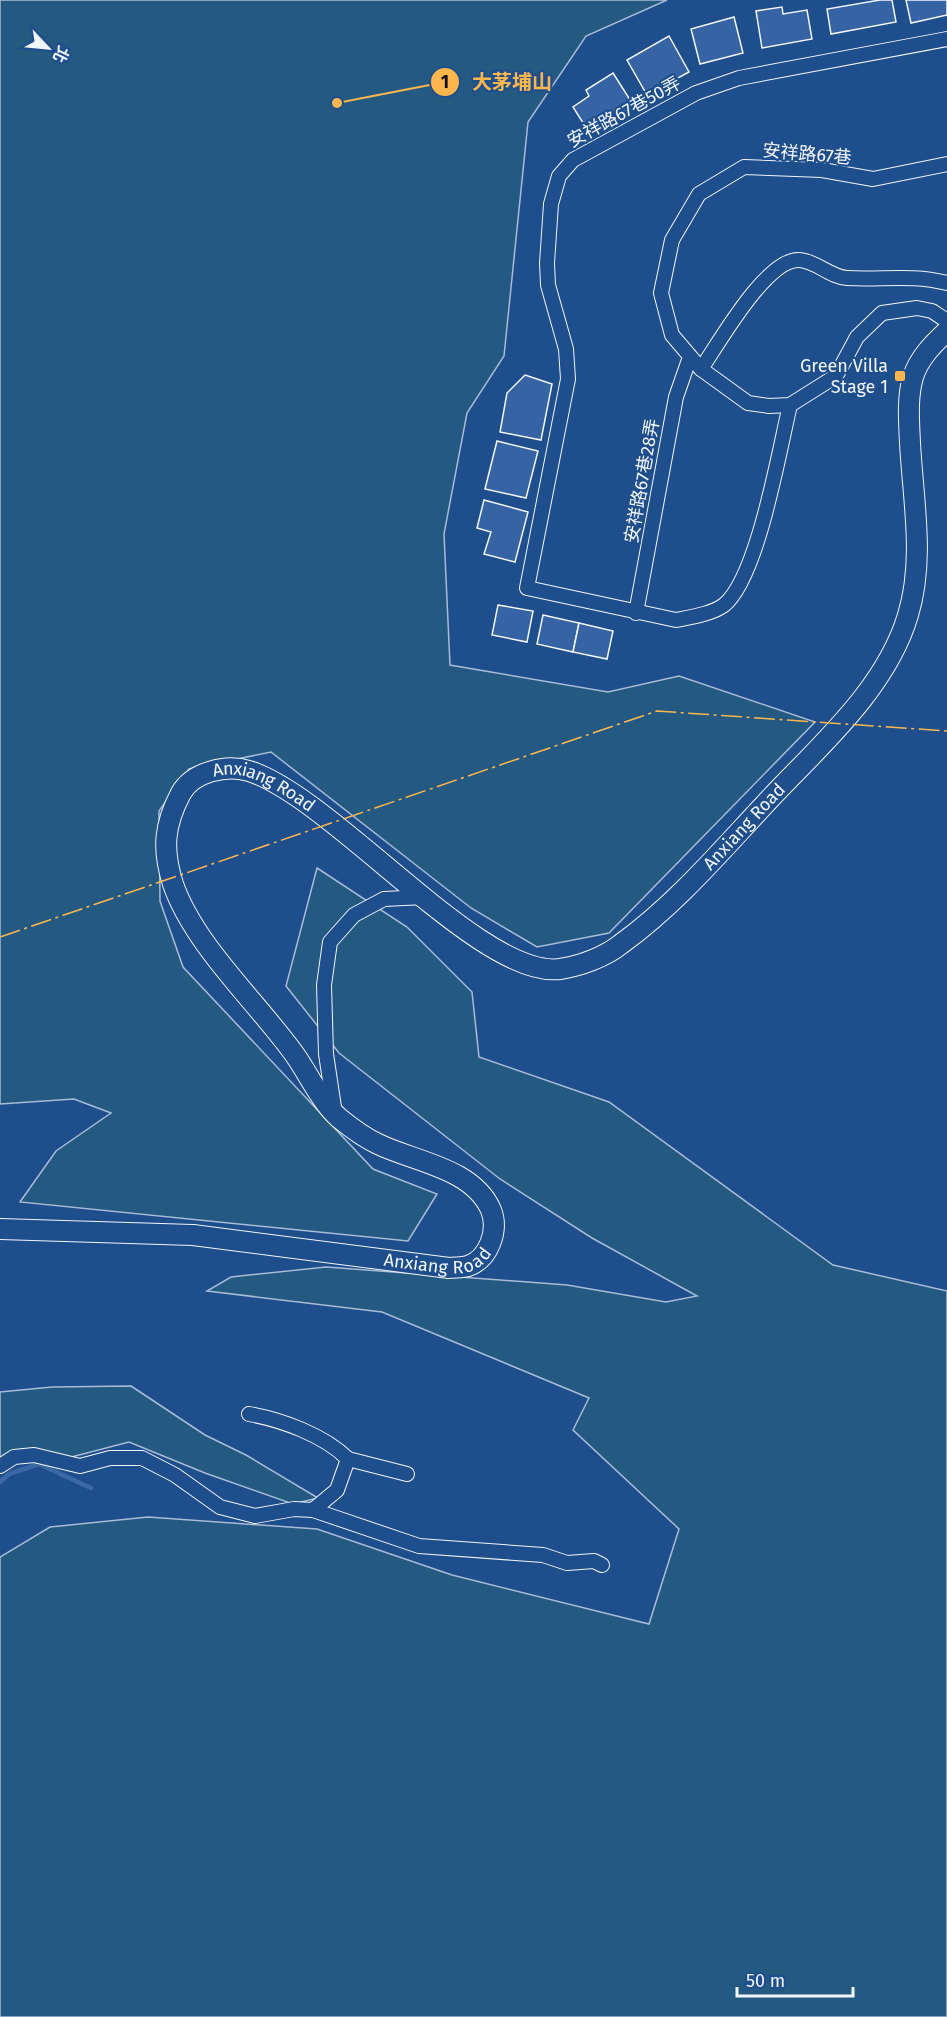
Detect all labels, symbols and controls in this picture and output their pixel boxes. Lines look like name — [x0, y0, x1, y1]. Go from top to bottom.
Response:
north arrow — [18, 18, 78, 78]
text: 北 — [49, 43, 73, 66]
callout: 大茅埔山 — [430, 63, 564, 101]
text: 大茅埔山 — [472, 70, 552, 94]
text: 1 — [441, 71, 449, 93]
street label: 安祥路67巷50弄 — [563, 72, 685, 152]
street label: 安祥路67巷 — [762, 139, 852, 169]
place label: Green Villa Stage 1 — [800, 355, 888, 398]
marker: Green Villa Stage 1 — [893, 369, 907, 383]
street label: 安祥路67巷28弄 — [620, 417, 664, 545]
street label: Anxiang Road — [211, 757, 319, 817]
street label: Anxiang Road — [698, 779, 790, 875]
street label: Anxiang Road — [383, 1243, 496, 1279]
scale bar — [737, 1960, 852, 1998]
text: 50 m — [746, 1970, 785, 1992]

